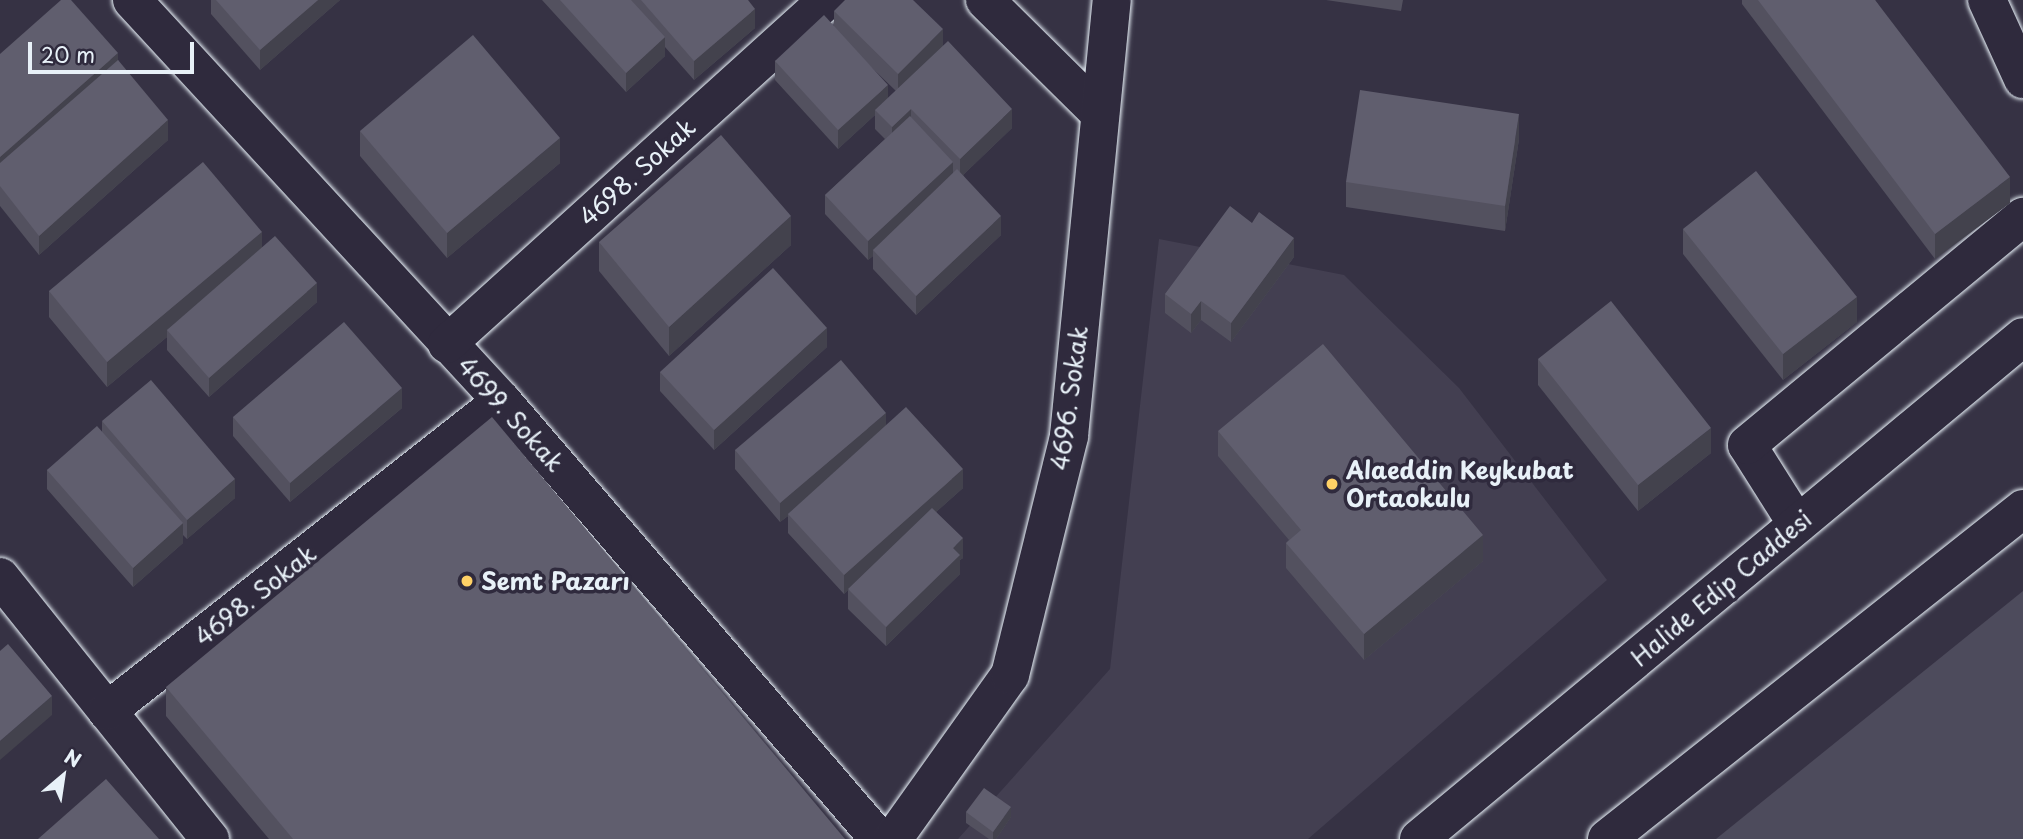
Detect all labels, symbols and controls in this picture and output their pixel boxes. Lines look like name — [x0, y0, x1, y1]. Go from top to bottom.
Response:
scale bar — [32, 28, 198, 72]
text: 20 m — [41, 38, 95, 70]
street label: 4698. Sokak — [573, 113, 701, 231]
street label: 4696. Sokak — [1045, 323, 1093, 473]
street label: 4699. Sokak — [452, 351, 570, 477]
place label: Alaeddin Keykubat Ortaokulu — [1346, 456, 1574, 512]
marker: Alaeddin Keykubat Ortaokulu — [1324, 476, 1340, 492]
street label: Halide Edip Caddesi — [1625, 504, 1817, 672]
street label: 4698. Sokak — [189, 539, 321, 651]
place label: Semt Pazarı — [481, 567, 629, 595]
marker: Semt Pazarı — [459, 573, 475, 589]
north arrow — [28, 741, 98, 811]
text: N — [60, 742, 87, 774]

